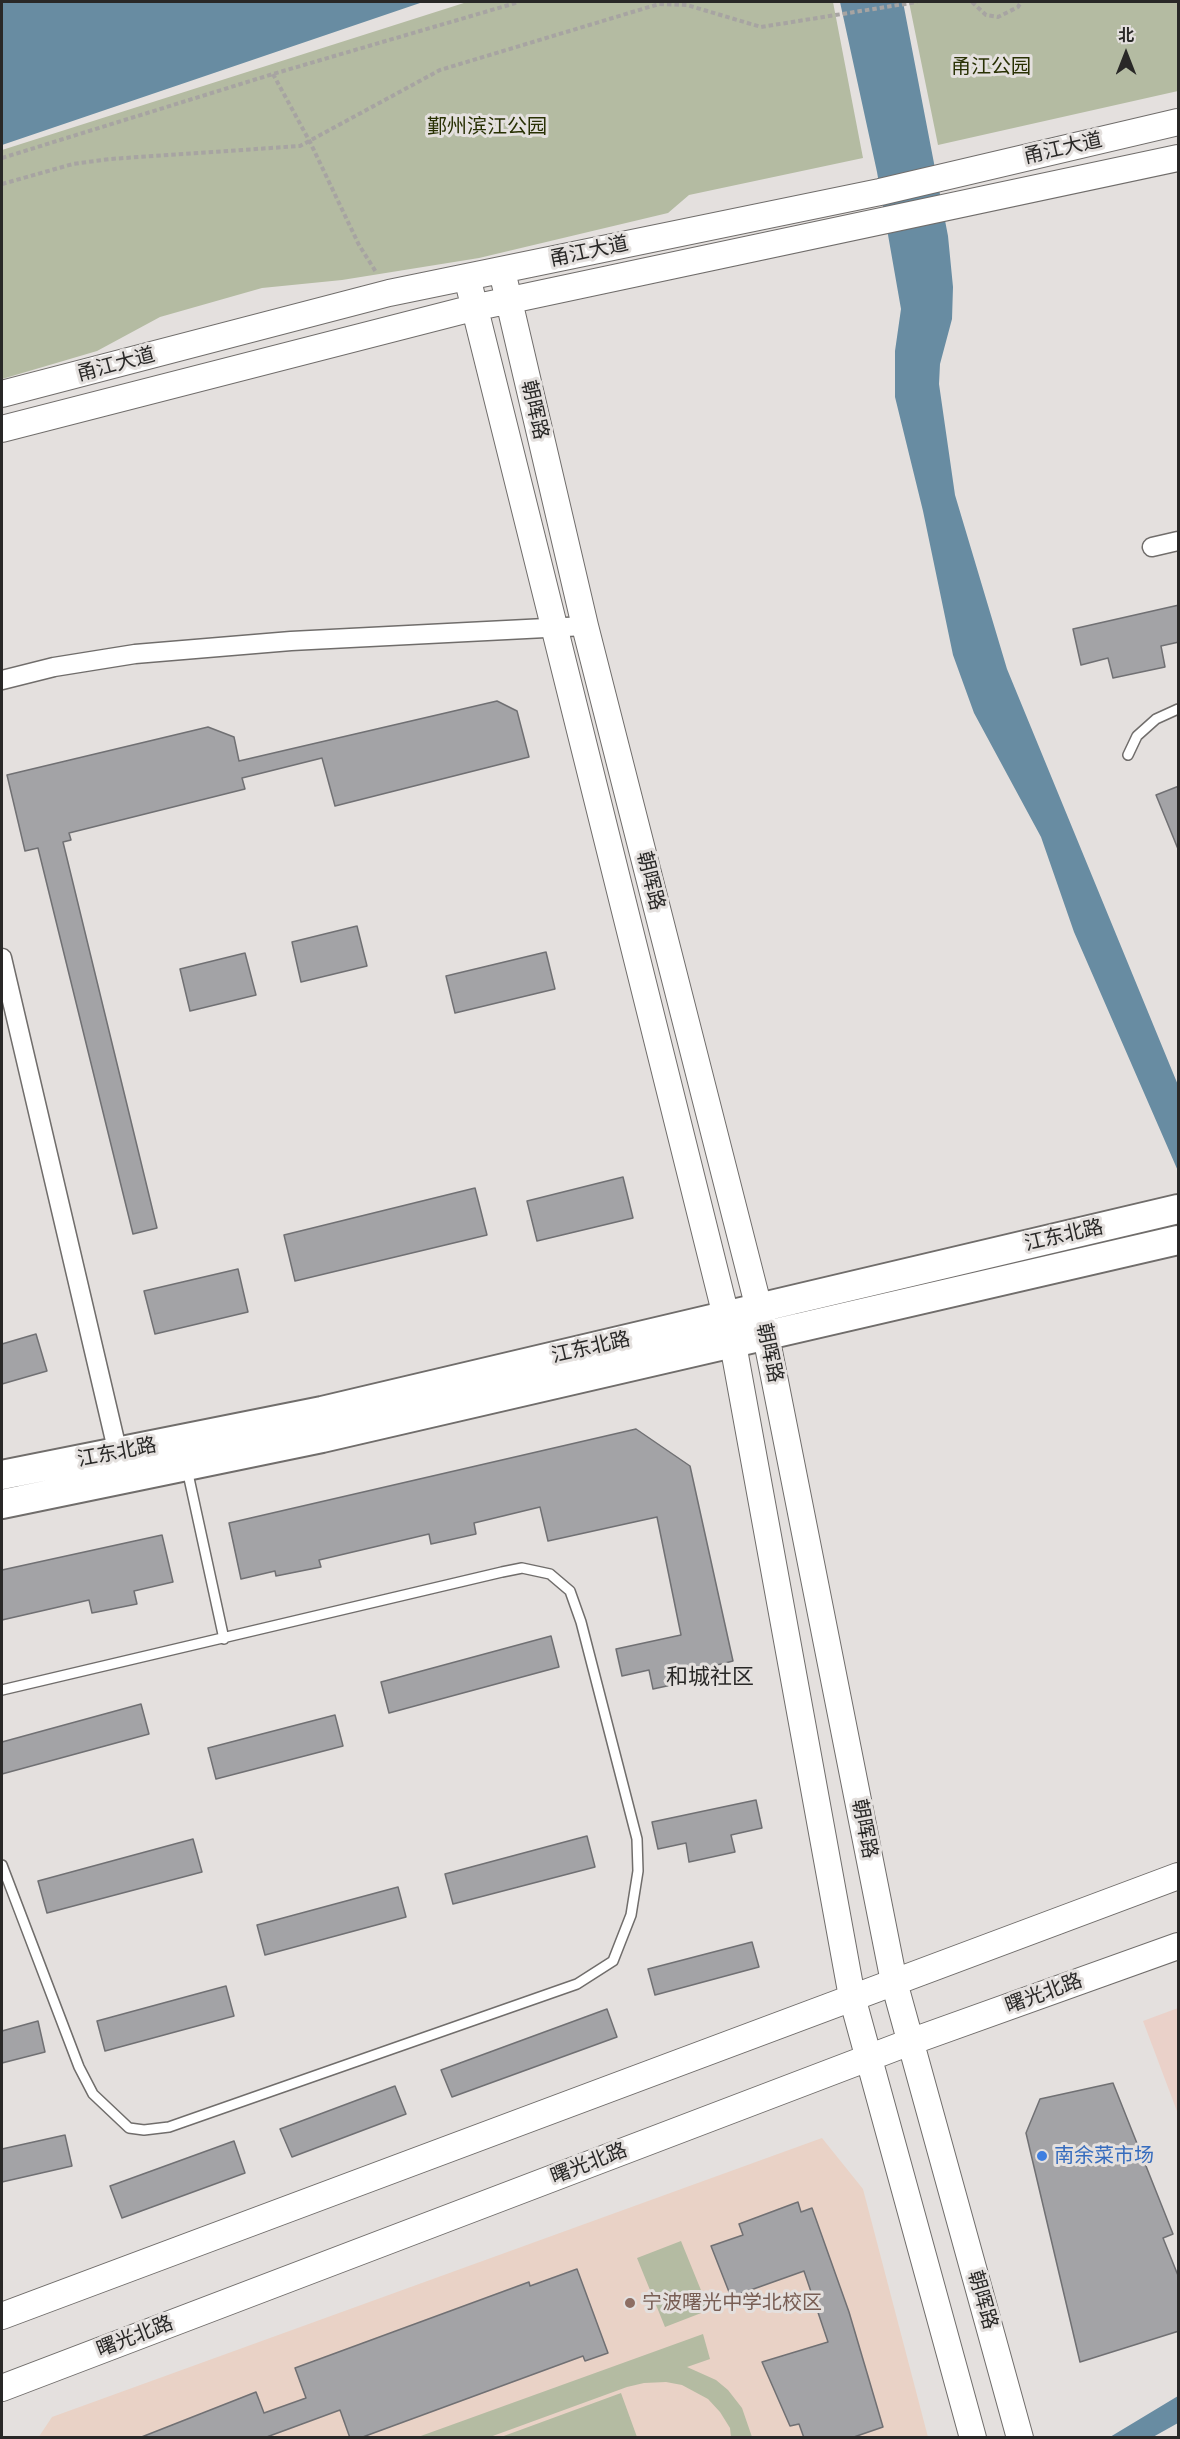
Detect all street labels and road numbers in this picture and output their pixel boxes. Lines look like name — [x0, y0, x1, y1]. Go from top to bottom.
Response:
street label: 甬江大道 — [1021, 128, 1105, 170]
street label: 甬江大道 — [547, 232, 631, 272]
street label: 甬江大道 — [74, 343, 158, 387]
street label: 朝晖路 — [516, 378, 552, 442]
street label: 朝晖路 — [631, 849, 669, 913]
street label: 江东北路 — [1022, 1215, 1106, 1257]
street label: 朝晖路 — [751, 1321, 787, 1385]
street label: 江东北路 — [549, 1327, 633, 1369]
street label: 江东北路 — [75, 1434, 159, 1472]
street label: 朝晖路 — [846, 1797, 882, 1861]
street label: 曙光北路 — [1002, 1969, 1086, 2019]
street label: 曙光北路 — [547, 2138, 631, 2190]
street label: 朝晖路 — [962, 2268, 1002, 2332]
street label: 曙光北路 — [93, 2311, 177, 2363]

